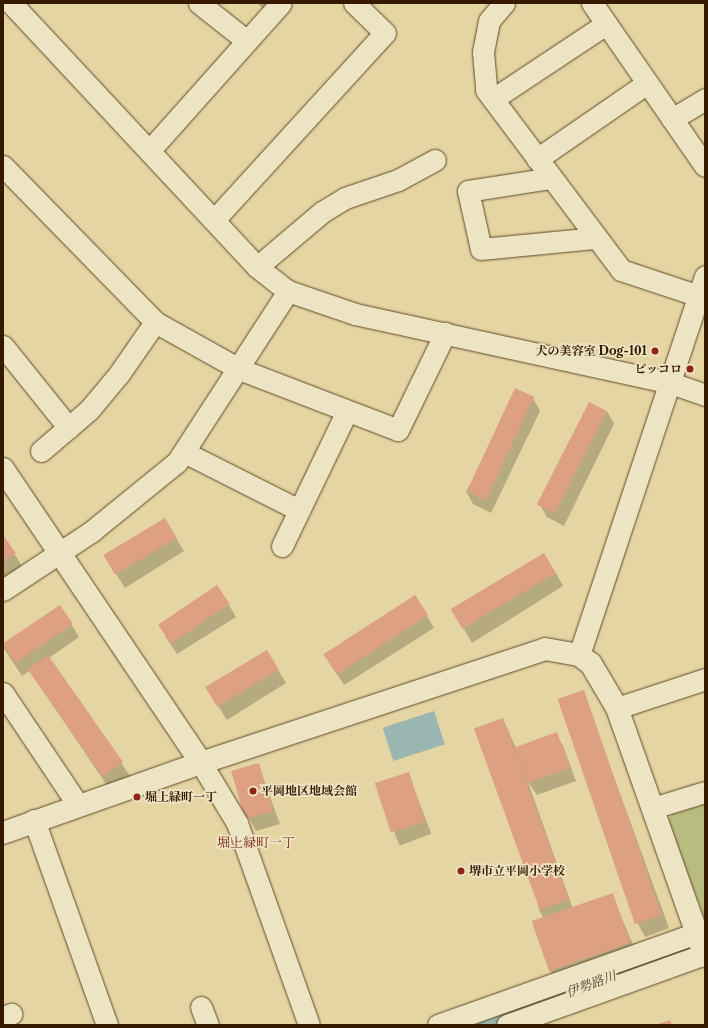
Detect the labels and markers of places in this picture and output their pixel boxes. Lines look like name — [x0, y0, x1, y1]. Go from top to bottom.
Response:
place label: 犬の美容室 Dog-101 — [536, 344, 647, 358]
marker: 犬の美容室 Dog-101 — [650, 346, 660, 356]
place label: ピッコロ — [634, 362, 682, 376]
marker: ピッコロ — [685, 364, 695, 374]
place label: 平岡地区地域会館 — [261, 784, 357, 798]
marker: 平岡地区地域会館 — [248, 786, 258, 796]
place label: 堀上緑町一丁 — [145, 790, 217, 804]
marker: 堀上緑町一丁 — [132, 792, 142, 802]
place label: 堺市立平岡小学校 — [469, 864, 565, 878]
marker: 堺市立平岡小学校 — [456, 866, 466, 876]

